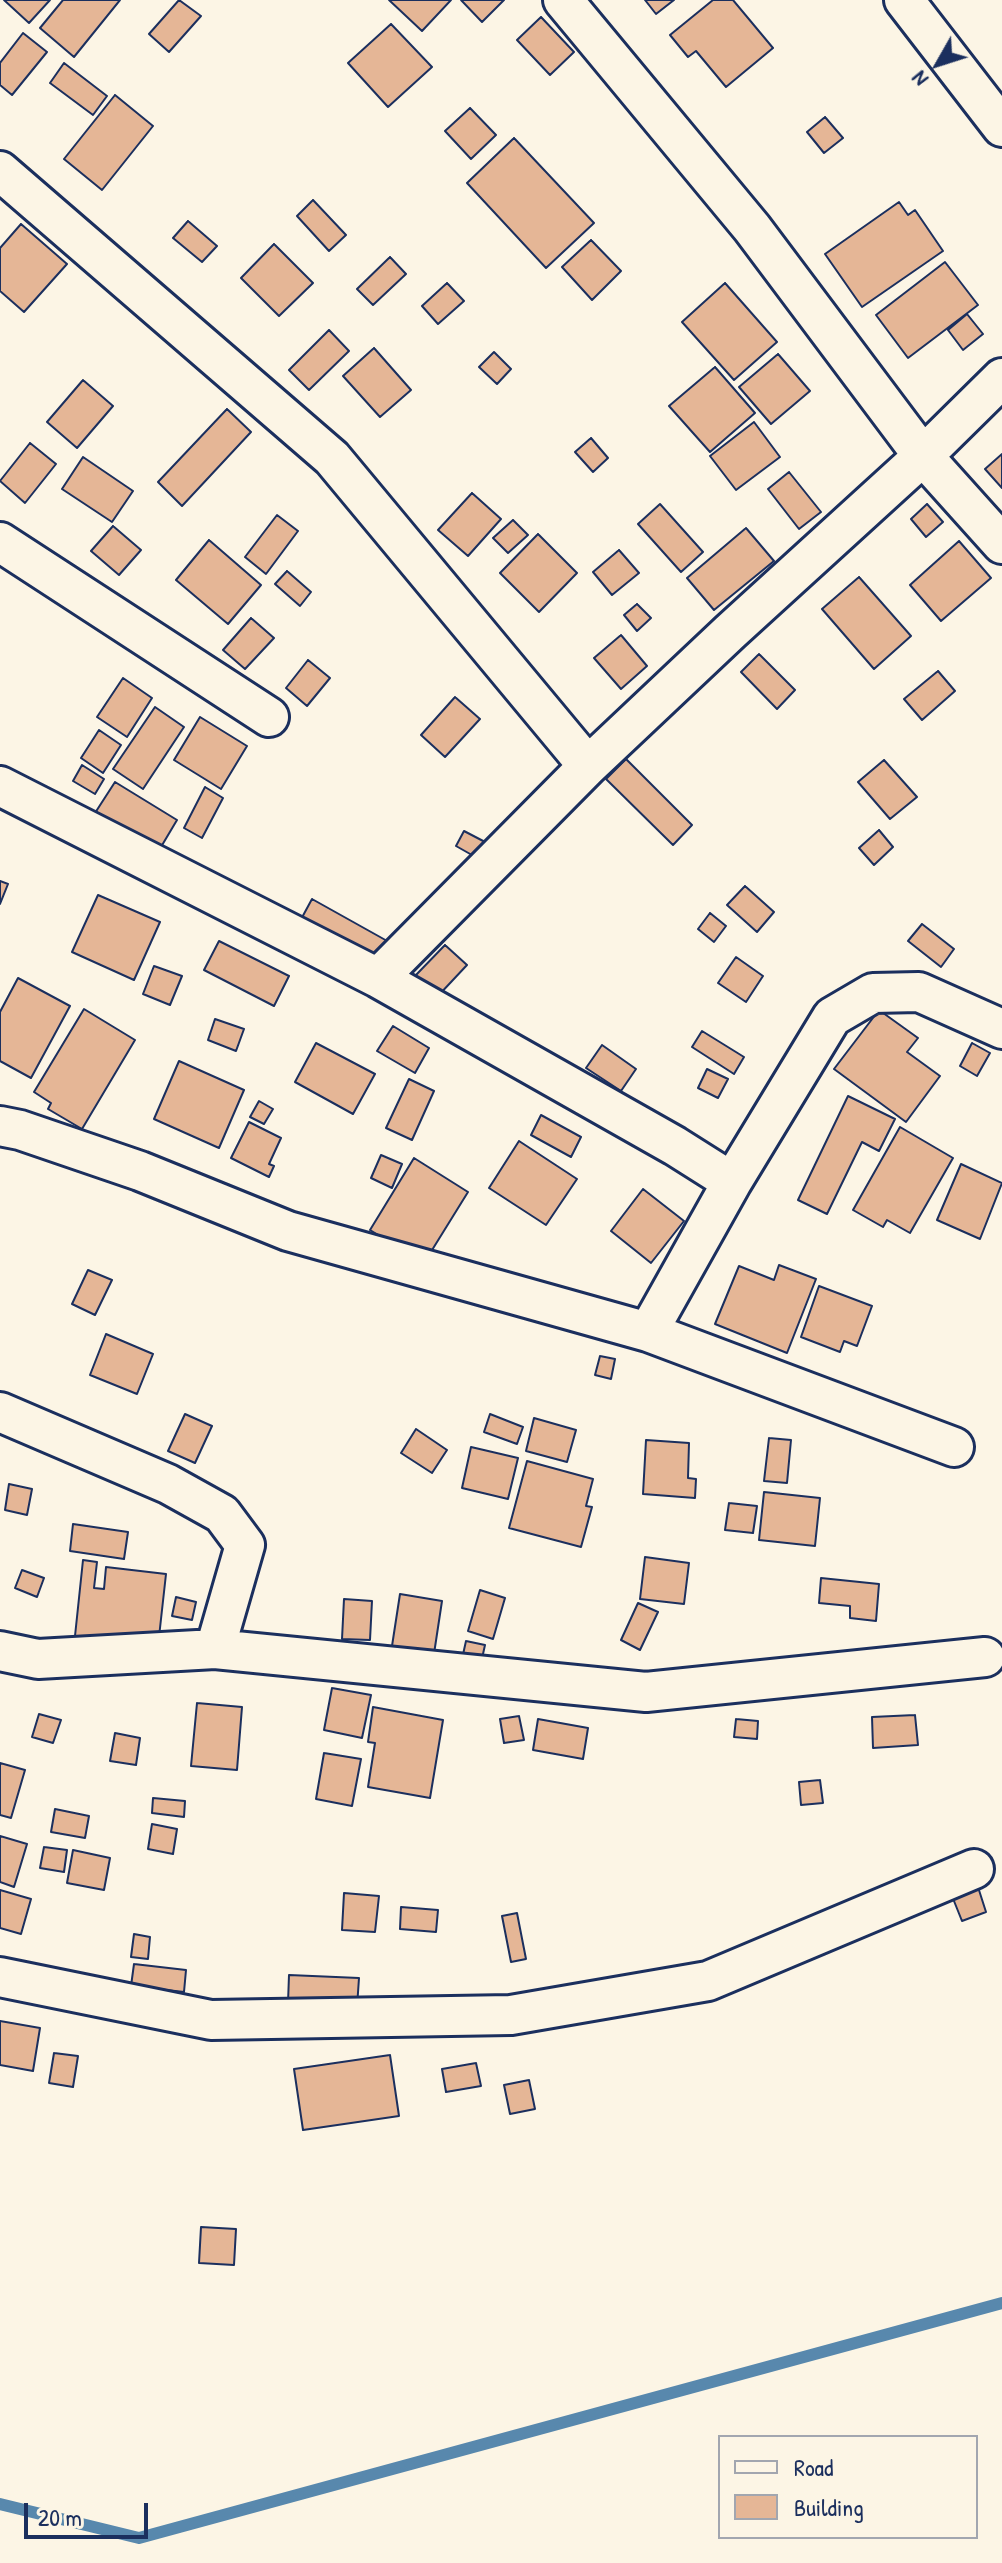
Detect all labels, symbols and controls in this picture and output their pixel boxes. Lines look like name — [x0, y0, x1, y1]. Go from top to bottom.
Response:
north arrow — [898, 24, 978, 104]
text: N — [904, 65, 935, 93]
legend — [718, 2435, 978, 2539]
text: Road — [794, 2451, 833, 2483]
scale bar — [28, 2487, 152, 2537]
text: Building — [794, 2491, 864, 2523]
text: 20 m — [38, 2501, 82, 2533]

